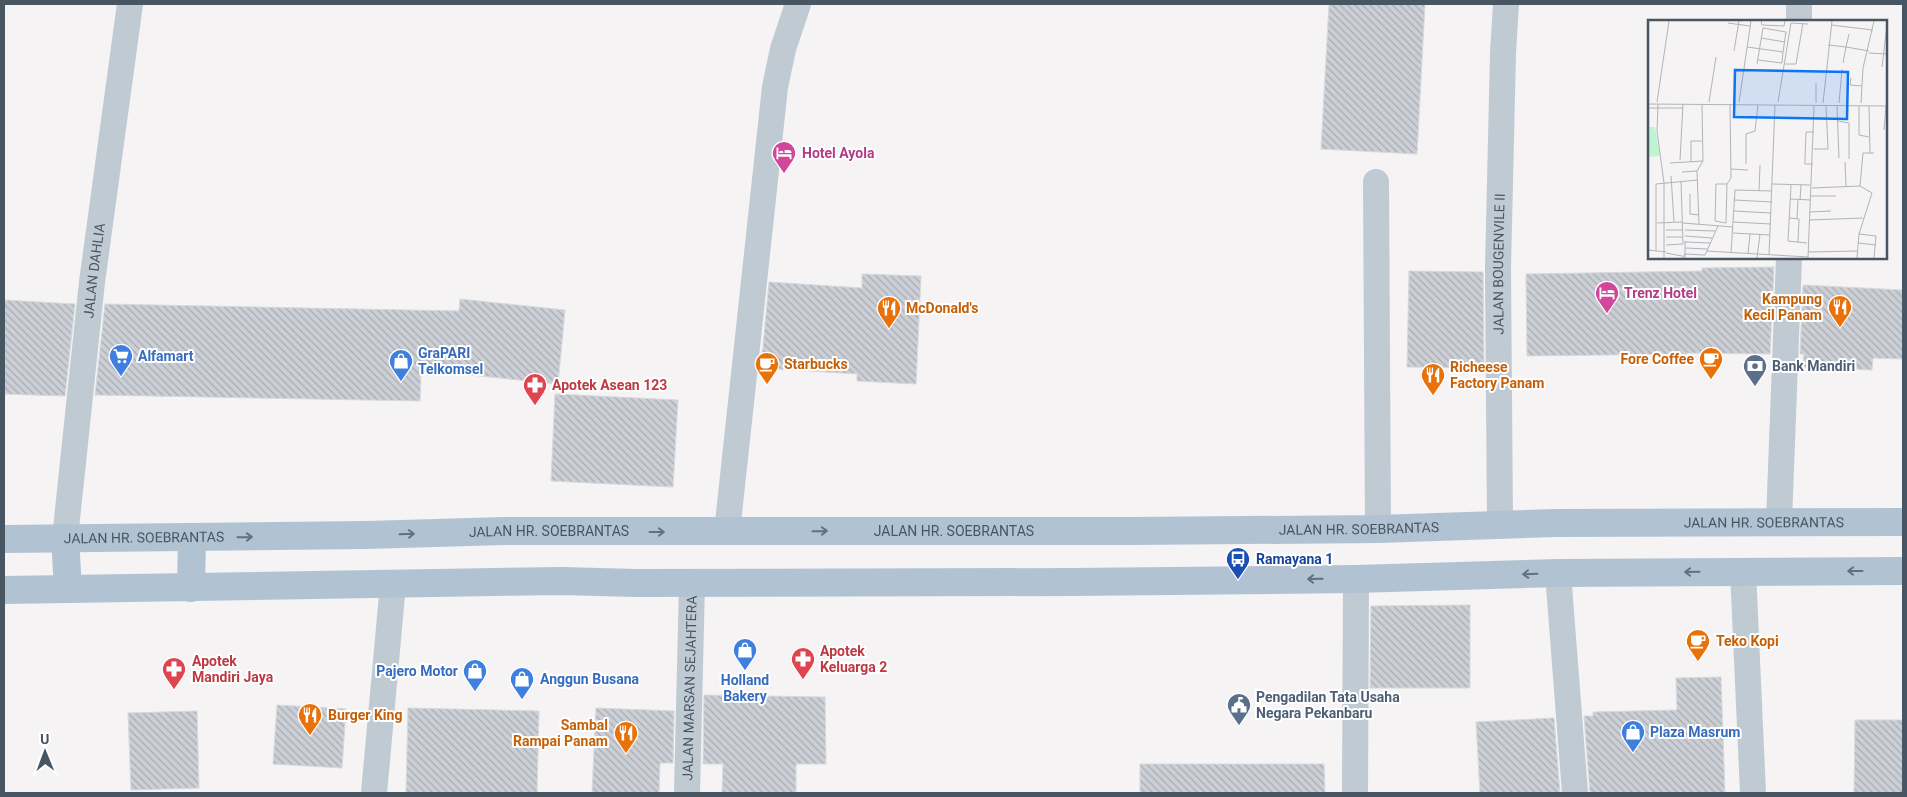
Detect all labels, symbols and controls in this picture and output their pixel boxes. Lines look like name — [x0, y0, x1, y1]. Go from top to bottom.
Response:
inset map — [1648, 20, 1887, 259]
hotel icon: Hotel Ayola — [771, 140, 797, 174]
place label: Hotel Ayola — [802, 145, 875, 161]
street label: JALAN BOUGENVILE II — [1490, 193, 1508, 335]
street label: JALAN DAHLIA — [80, 222, 108, 319]
hotel icon: Trenz Hotel — [1594, 280, 1620, 314]
place label: Trenz Hotel — [1624, 285, 1697, 301]
place label: Kampung Kecil Panam — [1744, 291, 1822, 323]
restaurant icon: Kampung Kecil Panam — [1827, 294, 1853, 328]
restaurant icon: McDonald's — [876, 295, 902, 329]
place label: McDonald's — [906, 300, 978, 316]
supermarket icon: Alfamart — [108, 343, 134, 377]
place label: GraPARI Telkomsel — [418, 345, 483, 377]
cafe icon: Fore Coffee — [1698, 346, 1724, 380]
place label: Alfamart — [138, 348, 194, 364]
shop icon: GraPARI Telkomsel — [388, 348, 414, 382]
cafe icon: Starbucks — [754, 351, 780, 385]
place label: Fore Coffee — [1620, 351, 1694, 367]
bank icon: Bank Mandiri — [1742, 353, 1768, 387]
place label: Starbucks — [784, 356, 848, 372]
place label: Bank Mandiri — [1772, 358, 1855, 374]
place label: Richeese Factory Panam — [1450, 359, 1544, 391]
restaurant icon: Richeese Factory Panam — [1420, 362, 1446, 396]
pharmacy icon: Apotek Asean 123 — [522, 372, 548, 406]
place label: Apotek Asean 123 — [552, 377, 667, 393]
street label: JALAN HR. SOEBRANTAS — [1684, 514, 1844, 531]
street label: JALAN HR. SOEBRANTAS — [1279, 519, 1439, 538]
street label: JALAN HR. SOEBRANTAS — [469, 523, 629, 540]
street label: JALAN HR. SOEBRANTAS — [874, 523, 1034, 539]
one-way arrow — [812, 526, 828, 536]
one-way arrow — [649, 527, 665, 537]
street label: JALAN HR. SOEBRANTAS — [64, 529, 224, 546]
one-way arrow — [399, 529, 415, 539]
one-way arrow — [236, 532, 253, 542]
bus stop icon: Ramayana 1 — [1225, 546, 1251, 580]
place label: Ramayana 1 — [1256, 551, 1333, 567]
one-way arrow — [1847, 566, 1863, 576]
one-way arrow — [1684, 567, 1700, 577]
one-way arrow — [1522, 569, 1538, 579]
one-way arrow — [1307, 574, 1323, 584]
street label: JALAN MARSAN SEJAHTERA — [679, 595, 700, 781]
cafe icon: Teko Kopi — [1685, 628, 1711, 662]
place label: Teko Kopi — [1716, 633, 1779, 649]
shop icon: Holland Bakery — [732, 637, 758, 671]
place label: Apotek Keluarga 2 — [820, 643, 887, 675]
pharmacy icon: Apotek Keluarga 2 — [790, 646, 816, 680]
place label: Apotek Mandiri Jaya — [192, 653, 274, 685]
pharmacy icon: Apotek Mandiri Jaya — [161, 656, 187, 690]
shop icon: Pajero Motor — [462, 658, 488, 692]
place label: Pajero Motor — [376, 663, 458, 679]
shop icon: Anggun Busana — [509, 666, 535, 700]
place label: Anggun Busana — [540, 671, 640, 687]
place label: Holland Bakery — [721, 672, 769, 704]
place label: Pengadilan Tata Usaha Negara Pekanbaru — [1256, 689, 1400, 721]
public building icon: Pengadilan Tata Usaha Negara Pekanbaru — [1226, 692, 1252, 726]
restaurant icon: Burger King — [297, 702, 323, 736]
place label: Burger King — [328, 707, 402, 723]
place label: Sambal Rampai Panam — [513, 717, 608, 749]
shop icon: Plaza Masrum — [1620, 719, 1646, 753]
restaurant icon: Sambal Rampai Panam — [613, 720, 639, 754]
place label: Plaza Masrum — [1650, 724, 1740, 740]
north arrow — [20, 727, 70, 777]
text: U — [40, 731, 50, 747]

